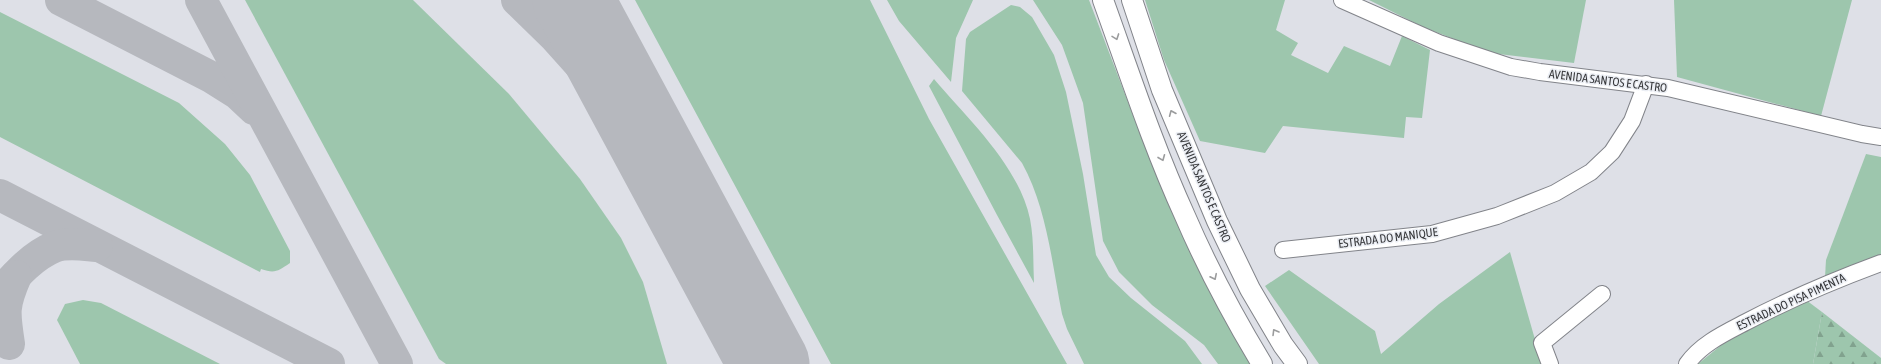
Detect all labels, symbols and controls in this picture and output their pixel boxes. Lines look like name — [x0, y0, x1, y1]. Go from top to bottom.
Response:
one-way arrow — [1111, 33, 1120, 40]
street label: AVENIDA SANTOS E CASTRO — [1548, 67, 1668, 95]
one-way arrow — [1169, 110, 1177, 118]
street label: AVENIDA SANTOS E CASTRO — [1174, 130, 1234, 244]
one-way arrow — [1157, 155, 1165, 162]
street label: ESTRADA DO MANIQUE — [1337, 225, 1439, 251]
street label: ESTRADA DO PISA PIMENTA — [1734, 271, 1848, 333]
one-way arrow — [1209, 273, 1217, 281]
one-way arrow — [1273, 329, 1280, 336]

